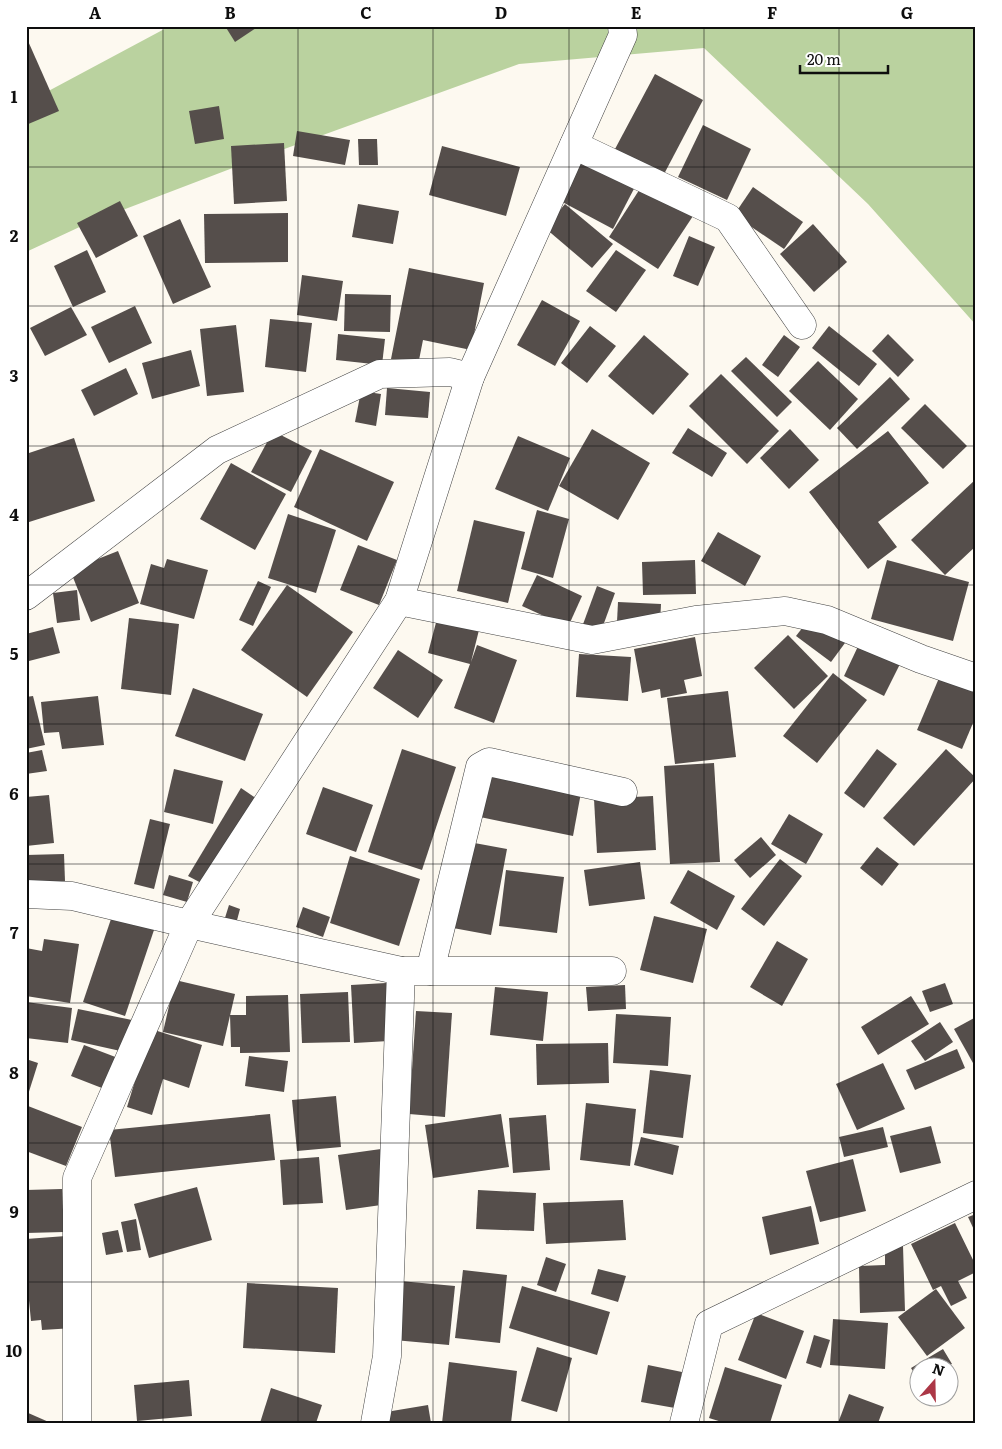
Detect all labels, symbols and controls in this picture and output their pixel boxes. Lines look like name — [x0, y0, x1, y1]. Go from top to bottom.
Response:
text: A — [89, 0, 101, 24]
text: B — [224, 0, 236, 24]
text: C — [360, 0, 372, 24]
text: D — [495, 0, 507, 24]
text: E — [631, 0, 642, 24]
text: F — [767, 0, 777, 24]
text: G — [901, 0, 913, 24]
scale bar — [800, 42, 887, 74]
text: 20 m — [807, 47, 841, 70]
text: 1 — [11, 84, 18, 108]
text: 2 — [10, 223, 19, 247]
text: 3 — [10, 363, 19, 387]
text: 4 — [9, 502, 19, 526]
text: 5 — [10, 641, 19, 665]
text: 6 — [9, 781, 19, 805]
text: 7 — [10, 920, 19, 944]
text: 8 — [9, 1060, 19, 1084]
text: 9 — [9, 1199, 19, 1223]
text: 10 — [6, 1338, 22, 1362]
north arrow — [910, 1356, 960, 1406]
text: N — [930, 1357, 948, 1380]

